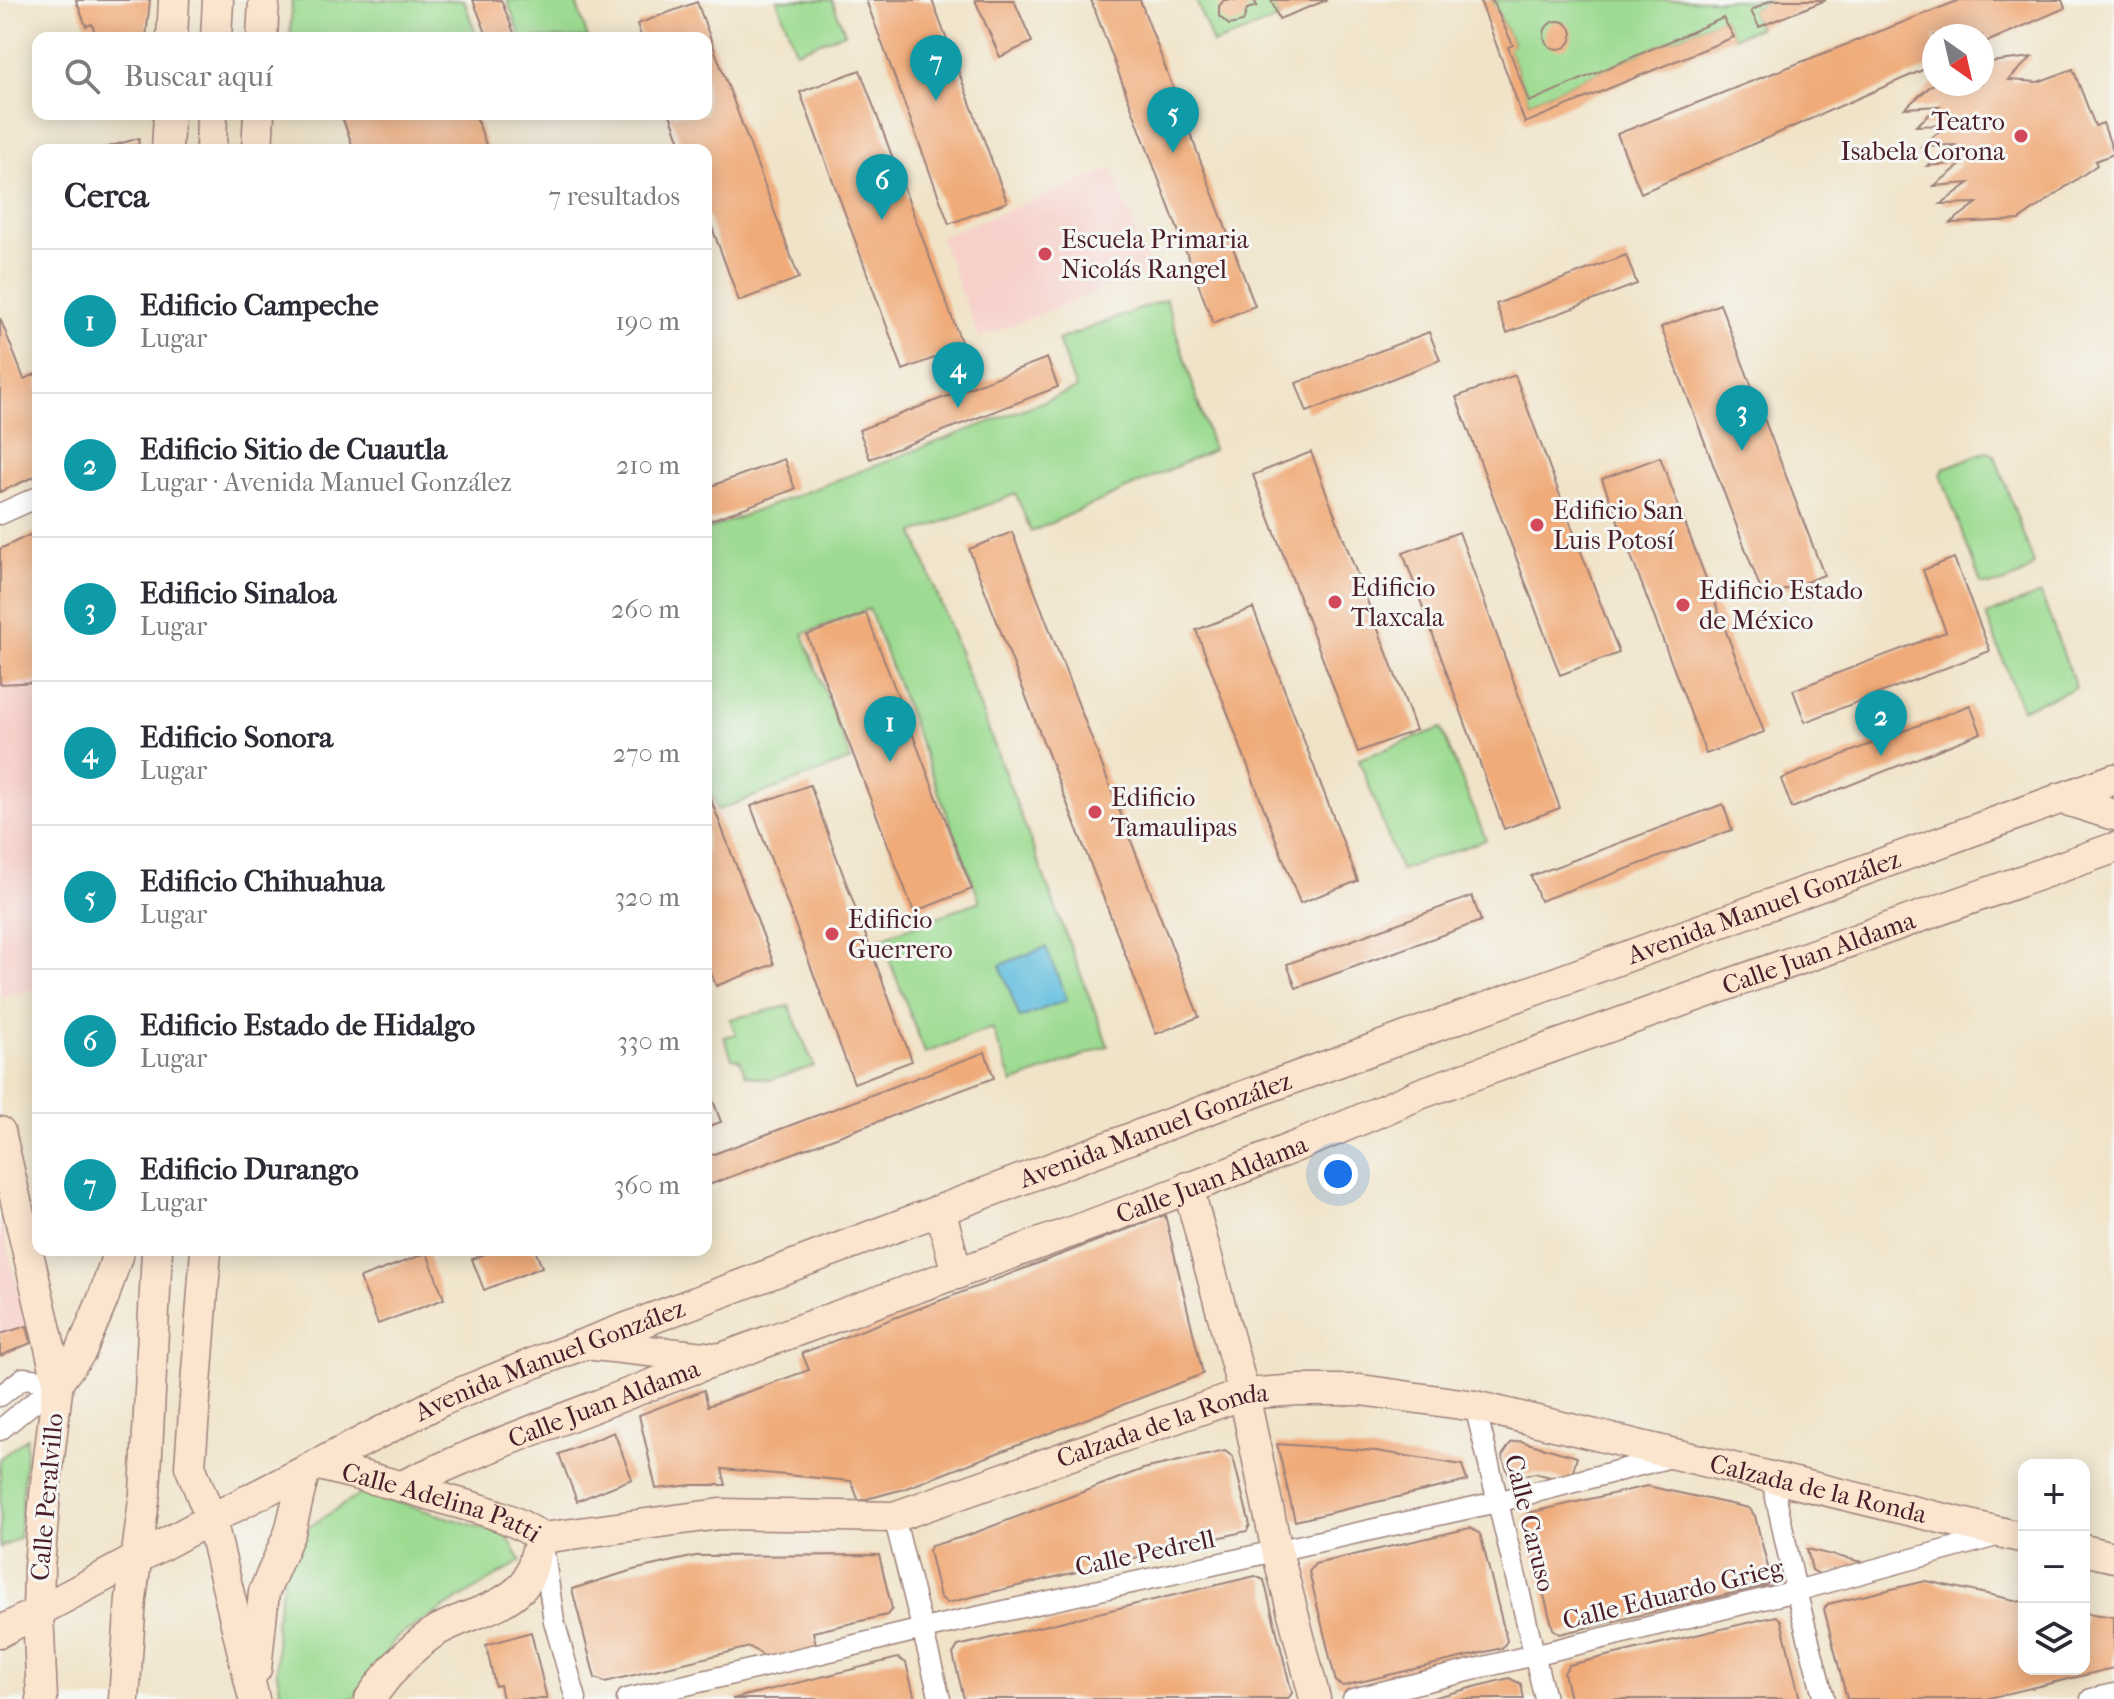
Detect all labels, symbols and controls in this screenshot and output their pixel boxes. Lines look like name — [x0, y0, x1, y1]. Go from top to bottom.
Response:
north arrow — [1922, 24, 1994, 96]
search box — [32, 32, 712, 120]
pin: 7 — [910, 35, 962, 101]
icon: search — [60, 54, 104, 98]
text: Buscar aquí — [124, 59, 273, 94]
pin: 5 — [1147, 87, 1199, 153]
place label: Teatro Isabela Corona — [1841, 106, 2006, 167]
marker: Teatro Isabela Corona — [2012, 127, 2030, 145]
pin: 6 — [856, 154, 908, 220]
text: Cerca — [64, 176, 149, 216]
text: 7 resultados — [549, 181, 680, 212]
place label: Escuela Primaria Nicolás Rangel — [1061, 224, 1250, 285]
marker: Escuela Primaria Nicolás Rangel — [1036, 245, 1054, 263]
text: Edificio Campeche — [140, 288, 379, 323]
text: 1 — [85, 306, 95, 337]
text: 190 m — [616, 306, 680, 337]
text: Lugar — [140, 323, 207, 354]
pin: 4 — [932, 342, 984, 408]
pin: 3 — [1716, 385, 1768, 451]
text: Edificio Sitio de Cuautla — [140, 432, 447, 467]
text: 2 — [83, 450, 97, 481]
text: 210 m — [616, 450, 680, 481]
text: Lugar · Avenida Manuel González — [140, 467, 512, 498]
place label: Edificio San Luis Potosí — [1553, 495, 1683, 556]
marker: Edificio San Luis Potosí — [1528, 516, 1546, 534]
place label: Edificio Tlaxcala — [1351, 572, 1445, 633]
place label: Edificio Estado de México — [1699, 575, 1863, 636]
text: Edificio Sinaloa — [140, 576, 336, 611]
marker: Edificio Tlaxcala — [1326, 593, 1344, 611]
text: 3 — [85, 594, 95, 625]
text: 260 m — [611, 594, 680, 625]
marker: Edificio Estado de México — [1674, 596, 1692, 614]
text: Lugar — [140, 611, 207, 642]
pin: 2 — [1855, 690, 1907, 756]
pin: 1 — [864, 696, 916, 762]
text: Edificio Sonora — [140, 720, 333, 755]
text: 4 — [82, 738, 98, 769]
text: 270 m — [613, 738, 680, 769]
text: Lugar — [140, 755, 207, 786]
place label: Edificio Tamaulipas — [1111, 782, 1237, 843]
marker: Edificio Tamaulipas — [1086, 803, 1104, 821]
street label: Avenida Manuel González — [1622, 843, 1904, 971]
text: Edificio Chihuahua — [140, 864, 384, 899]
text: 5 — [84, 882, 96, 913]
text: 320 m — [614, 882, 680, 913]
text: Lugar — [140, 899, 207, 930]
place label: Edificio Guerrero — [848, 904, 953, 965]
street label: Calle Juan Aldama — [1718, 904, 1920, 1001]
marker: Edificio Guerrero — [823, 925, 841, 943]
text: Edificio Estado de Hidalgo — [140, 1008, 475, 1043]
text: 6 — [83, 1026, 97, 1057]
text: 330 m — [617, 1026, 680, 1057]
text: Lugar — [140, 1043, 207, 1074]
street label: Avenida Manuel González — [1014, 1065, 1296, 1195]
street label: Calle Juan Aldama — [1112, 1128, 1313, 1230]
text: Edificio Durango — [140, 1152, 359, 1187]
your location — [1318, 1154, 1358, 1194]
text: 7 — [84, 1170, 96, 1201]
text: 360 m — [614, 1170, 680, 1201]
text: Lugar — [140, 1187, 207, 1218]
street label: Avenida Manuel González — [408, 1292, 689, 1428]
street label: Calle Juan Aldama — [503, 1352, 705, 1454]
street label: Calzada de la Ronda — [1052, 1377, 1271, 1474]
street label: Calle Peralvillo — [24, 1412, 70, 1582]
street label: Calzada de la Ronda — [1707, 1448, 1931, 1530]
street label: Calle Caruso — [1498, 1451, 1562, 1595]
street label: Calle Adelina Patti — [339, 1456, 547, 1549]
map controls — [2018, 1459, 2090, 1675]
button: + — [2018, 1459, 2090, 1531]
street label: Calle Pedrell — [1072, 1523, 1218, 1583]
button: − — [2018, 1531, 2090, 1603]
street label: Calle Eduardo Grieg — [1560, 1551, 1788, 1636]
button: layers — [2018, 1603, 2090, 1675]

